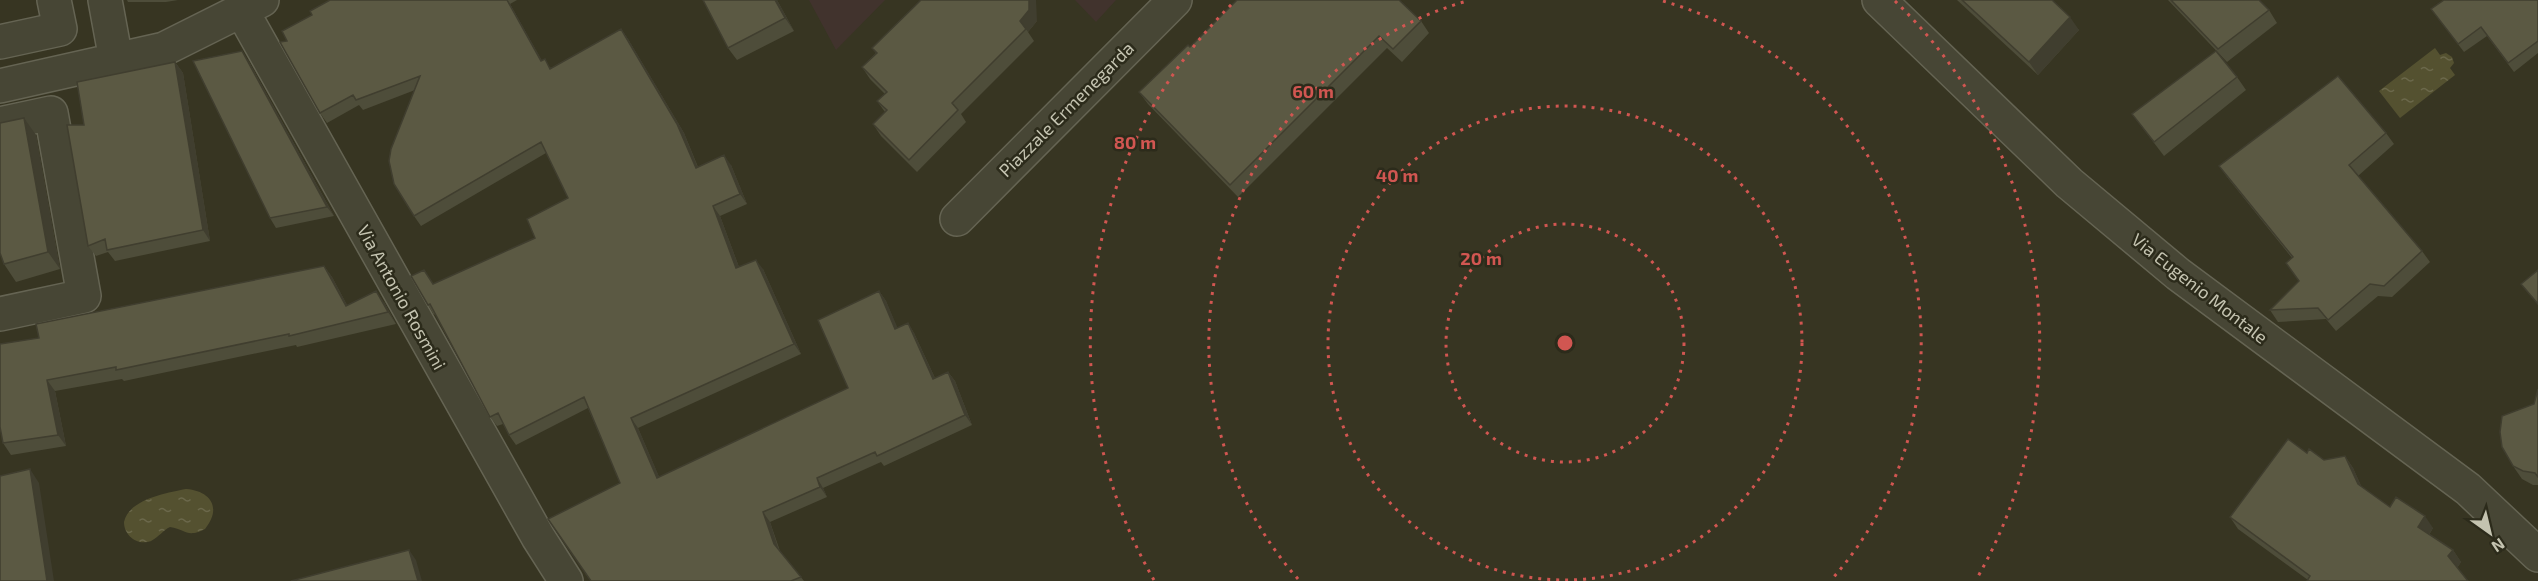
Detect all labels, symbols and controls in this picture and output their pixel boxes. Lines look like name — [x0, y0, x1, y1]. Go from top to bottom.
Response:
street label: Piazzale Ermenegarda — [994, 37, 1138, 181]
text: 60 m — [1292, 80, 1334, 102]
text: 80 m — [1114, 131, 1156, 153]
text: 40 m — [1376, 164, 1418, 186]
street label: Via Antonio Rosmini — [353, 221, 451, 373]
street label: Via Eugenio Montale — [2128, 228, 2272, 348]
text: 20 m — [1460, 247, 1502, 269]
centre of rings — [1555, 333, 1575, 353]
north arrow — [2460, 503, 2520, 563]
text: N — [2489, 535, 2509, 557]

